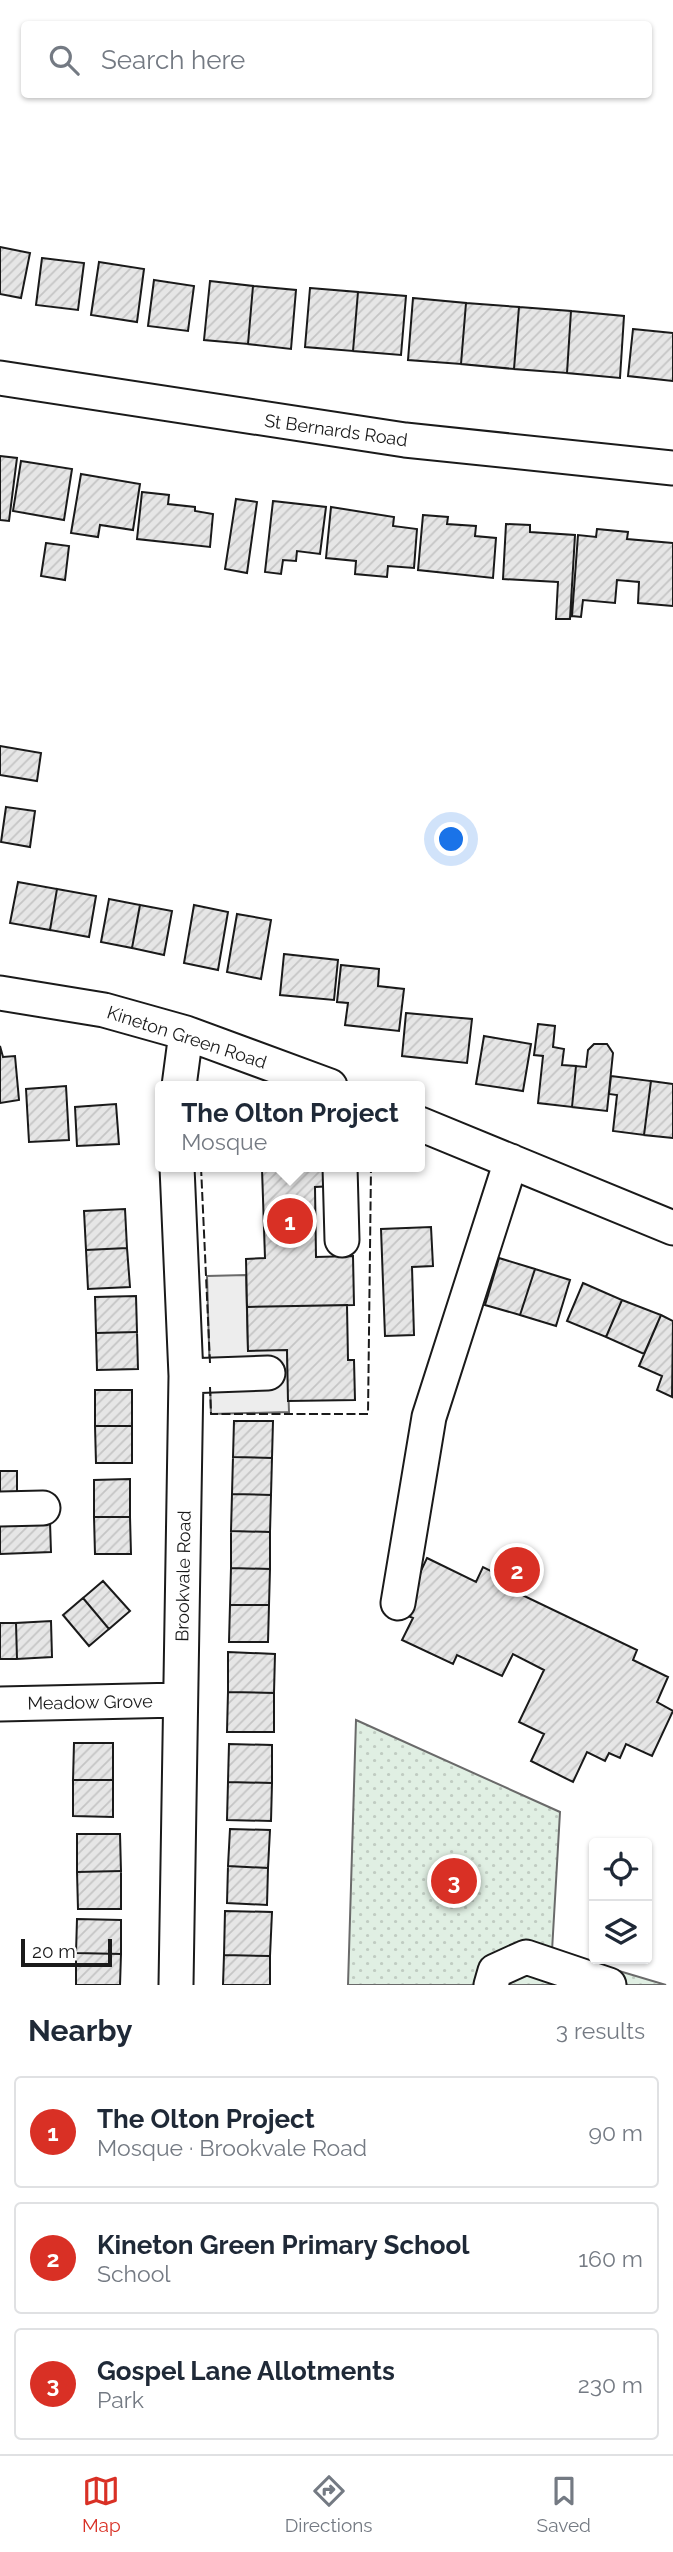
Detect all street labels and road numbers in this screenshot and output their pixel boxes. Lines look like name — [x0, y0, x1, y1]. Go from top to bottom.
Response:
street label: St Bernards Road — [263, 410, 409, 450]
street label: Kineton Green Road — [105, 1001, 269, 1073]
street label: Brookvale Road — [171, 1510, 195, 1642]
street label: Meadow Grove — [27, 1690, 153, 1714]

